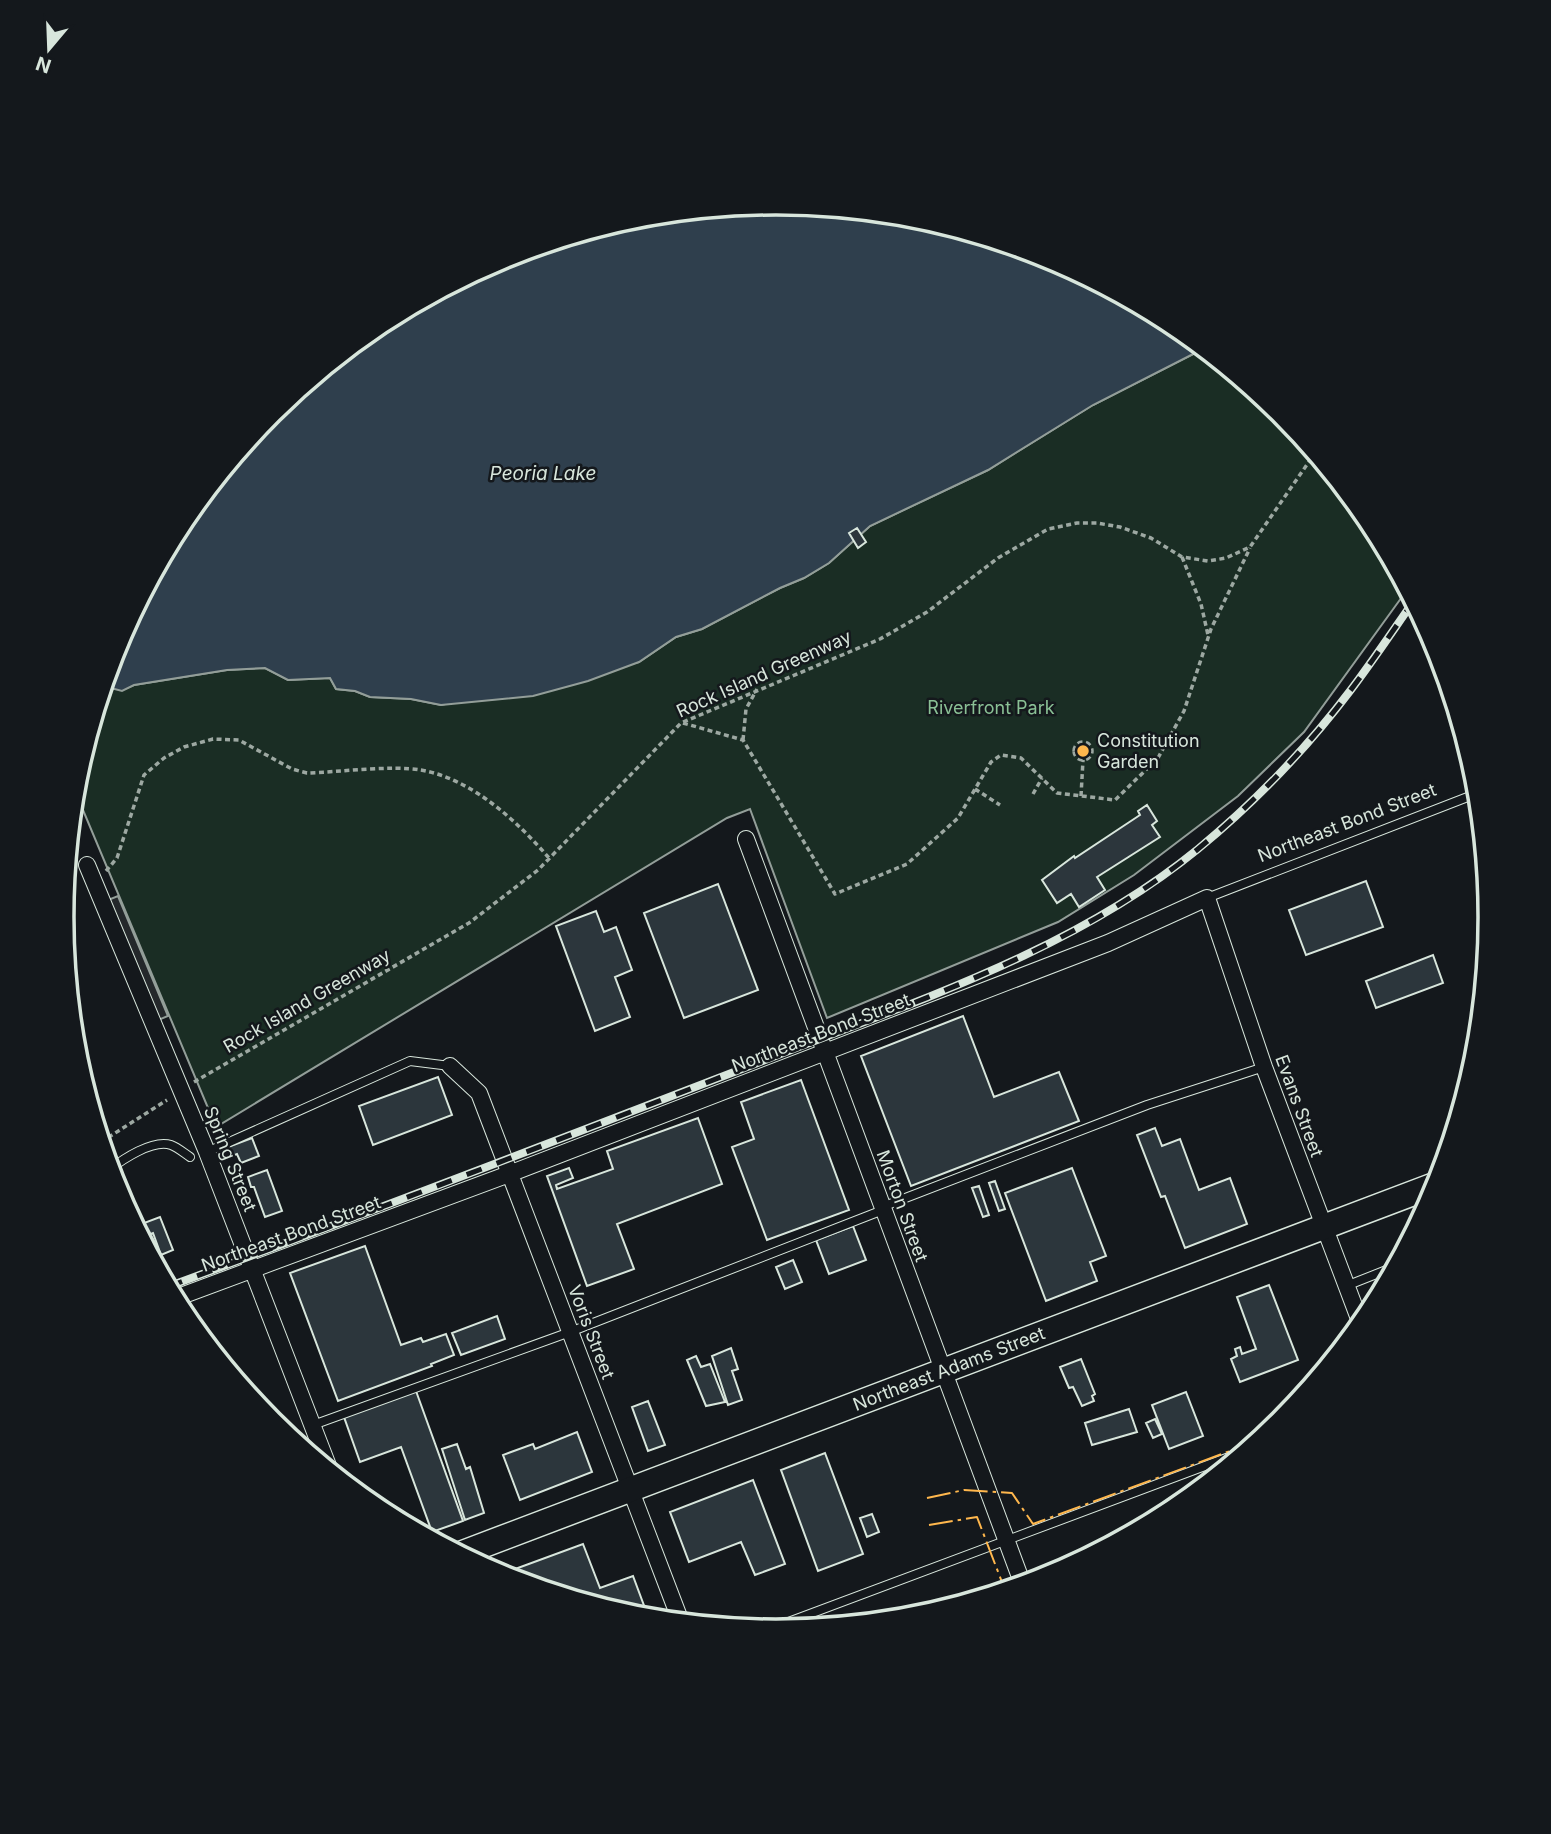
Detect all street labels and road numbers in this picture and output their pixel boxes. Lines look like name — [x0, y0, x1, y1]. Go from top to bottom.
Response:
street label: Rock Island Greenway — [673, 625, 854, 722]
street label: Northeast Bond Street — [1255, 779, 1439, 866]
street label: Rock Island Greenway — [220, 944, 394, 1057]
street label: Northeast Bond Street — [729, 989, 913, 1076]
street label: Evans Street — [1271, 1052, 1328, 1160]
street label: Spring Street — [200, 1103, 261, 1215]
street label: Morton Street — [873, 1147, 932, 1265]
street label: Northeast Bond Street — [198, 1191, 383, 1276]
street label: Voris Street — [564, 1282, 619, 1382]
street label: Northeast Adams Street — [850, 1322, 1048, 1415]

